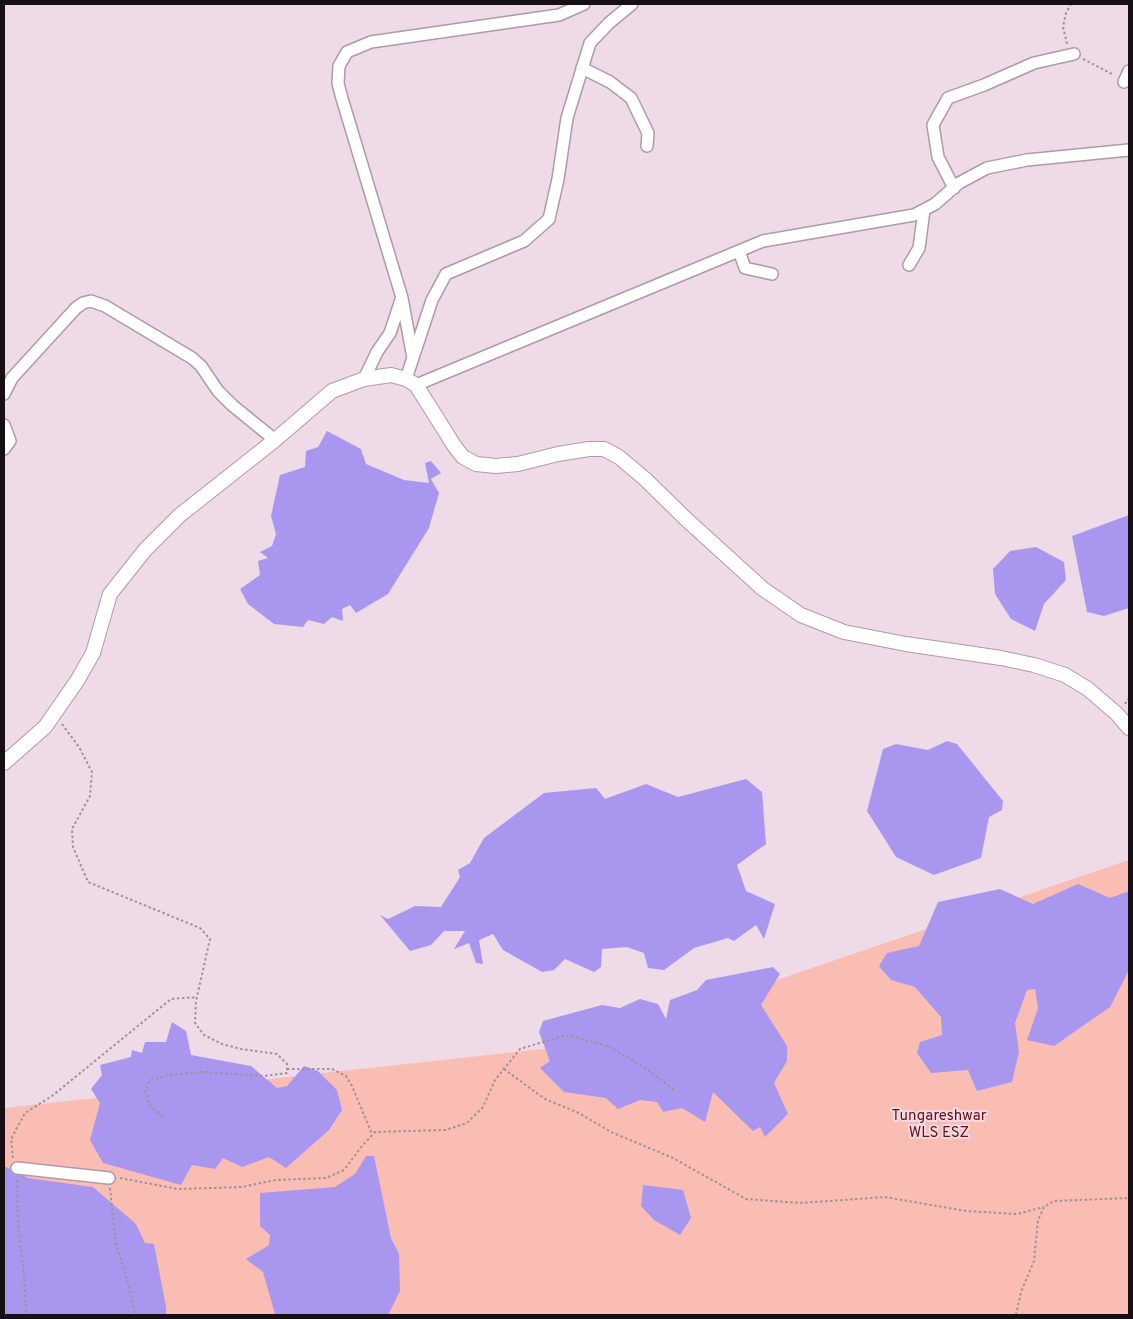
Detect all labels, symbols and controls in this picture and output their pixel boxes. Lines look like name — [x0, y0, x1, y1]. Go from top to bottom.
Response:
park label: Tungareshwar WLS ESZ — [891, 1108, 987, 1143]

